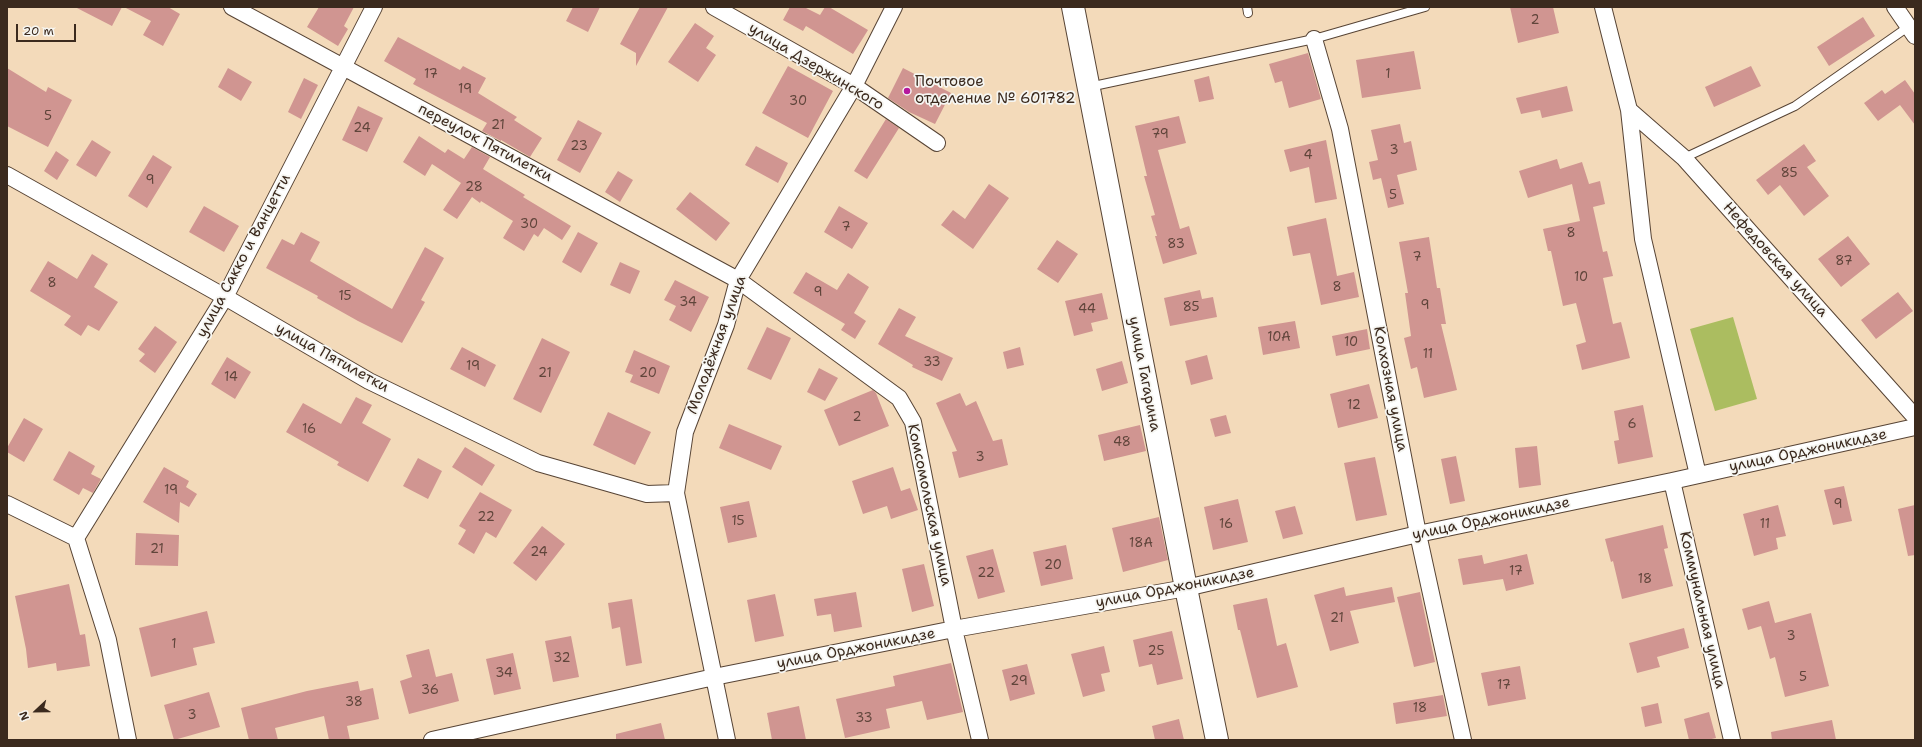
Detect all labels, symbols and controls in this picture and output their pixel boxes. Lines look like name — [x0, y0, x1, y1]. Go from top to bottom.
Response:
house number: 2 — [1530, 13, 1540, 29]
scale bar — [18, 16, 78, 42]
street label: улица Дзержинского — [745, 19, 887, 115]
text: 20 m — [23, 23, 54, 39]
house number: 17 — [424, 67, 438, 83]
house number: 1 — [1385, 67, 1391, 83]
place label: Почтовое отделение № 601782 — [915, 73, 1076, 108]
house number: 19 — [458, 82, 472, 98]
marker: Почтовое отделение № 601782 — [902, 86, 912, 96]
house number: 30 — [789, 94, 807, 110]
street label: переулок Пятилетки — [415, 100, 555, 186]
house number: 5 — [44, 109, 52, 125]
house number: 21 — [491, 118, 505, 134]
house number: 24 — [353, 121, 371, 137]
house number: 79 — [1151, 127, 1169, 143]
house number: 23 — [570, 139, 588, 155]
house number: 3 — [1389, 143, 1399, 159]
house number: 4 — [1303, 148, 1313, 164]
house number: 85 — [1781, 166, 1797, 182]
street label: улица Сакко и Ванцетти — [193, 171, 295, 341]
house number: 9 — [145, 173, 155, 189]
house number: 28 — [465, 180, 483, 196]
house number: 5 — [1389, 188, 1397, 204]
street label: Нефедовская улица — [1719, 199, 1831, 321]
house number: 30 — [520, 217, 538, 233]
house number: 7 — [841, 220, 851, 236]
house number: 8 — [1566, 226, 1576, 242]
house number: 83 — [1167, 237, 1185, 253]
house number: 7 — [1412, 250, 1422, 266]
house number: 87 — [1835, 254, 1853, 270]
house number: 10 — [1574, 270, 1588, 286]
street label: Молодёжная улица — [684, 273, 750, 417]
house number: 8 — [47, 276, 57, 292]
house number: 8 — [1332, 280, 1342, 296]
house number: 9 — [813, 285, 823, 301]
house number: 15 — [338, 289, 352, 305]
house number: 34 — [679, 295, 697, 311]
house number: 9 — [1420, 298, 1430, 314]
house number: 85 — [1183, 300, 1199, 316]
house number: 44 — [1078, 302, 1096, 318]
street label: улица Гагарина — [1124, 315, 1164, 433]
street label: улица Пятилетки — [272, 319, 392, 397]
street label: Колхозная улица — [1369, 325, 1411, 453]
house number: 10А — [1267, 330, 1291, 346]
house number: 10 — [1344, 335, 1358, 351]
house number: 11 — [1423, 347, 1433, 363]
house number: 33 — [923, 355, 941, 371]
house number: 19 — [466, 359, 480, 375]
house number: 21 — [538, 366, 552, 382]
house number: 20 — [639, 366, 657, 382]
house number: 14 — [224, 370, 238, 386]
house number: 12 — [1347, 398, 1361, 414]
house number: 2 — [852, 410, 862, 426]
house number: 6 — [1627, 417, 1637, 433]
house number: 16 — [302, 422, 316, 438]
street label: Комсомольская улица — [903, 422, 955, 588]
street label: улица Орджоникидзе — [1727, 425, 1889, 477]
house number: 48 — [1113, 435, 1131, 451]
house number: 3 — [975, 450, 985, 466]
house number: 19 — [164, 483, 178, 499]
street label: улица Орджоникидзе — [1410, 493, 1572, 545]
house number: 9 — [1833, 497, 1843, 513]
house number: 22 — [477, 510, 495, 526]
house number: 15 — [731, 514, 745, 530]
house number: 16 — [1219, 517, 1233, 533]
house number: 11 — [1760, 517, 1770, 533]
street label: Коммунальная улица — [1675, 530, 1729, 690]
house number: 18А — [1129, 536, 1153, 552]
house number: 21 — [150, 542, 164, 558]
house number: 24 — [530, 545, 548, 561]
house number: 20 — [1044, 558, 1062, 574]
street label: улица Орджоникидзе — [1094, 564, 1256, 612]
house number: 17 — [1509, 564, 1523, 580]
house number: 22 — [977, 566, 995, 582]
house number: 18 — [1638, 572, 1652, 588]
house number: 21 — [1330, 611, 1344, 627]
street label: улица Орджоникидзе — [775, 625, 937, 673]
house number: 3 — [1786, 629, 1796, 645]
house number: 1 — [171, 637, 177, 653]
house number: 25 — [1148, 644, 1164, 660]
house number: 32 — [553, 651, 571, 667]
house number: 34 — [495, 666, 513, 682]
house number: 5 — [1799, 670, 1807, 686]
house number: 29 — [1010, 674, 1028, 690]
house number: 17 — [1497, 678, 1511, 694]
house number: 36 — [421, 683, 439, 699]
north arrow — [16, 691, 56, 731]
house number: 38 — [345, 695, 363, 711]
house number: 18 — [1413, 701, 1427, 717]
house number: 3 — [187, 708, 197, 724]
text: N — [16, 709, 33, 723]
house number: 33 — [855, 711, 873, 727]

